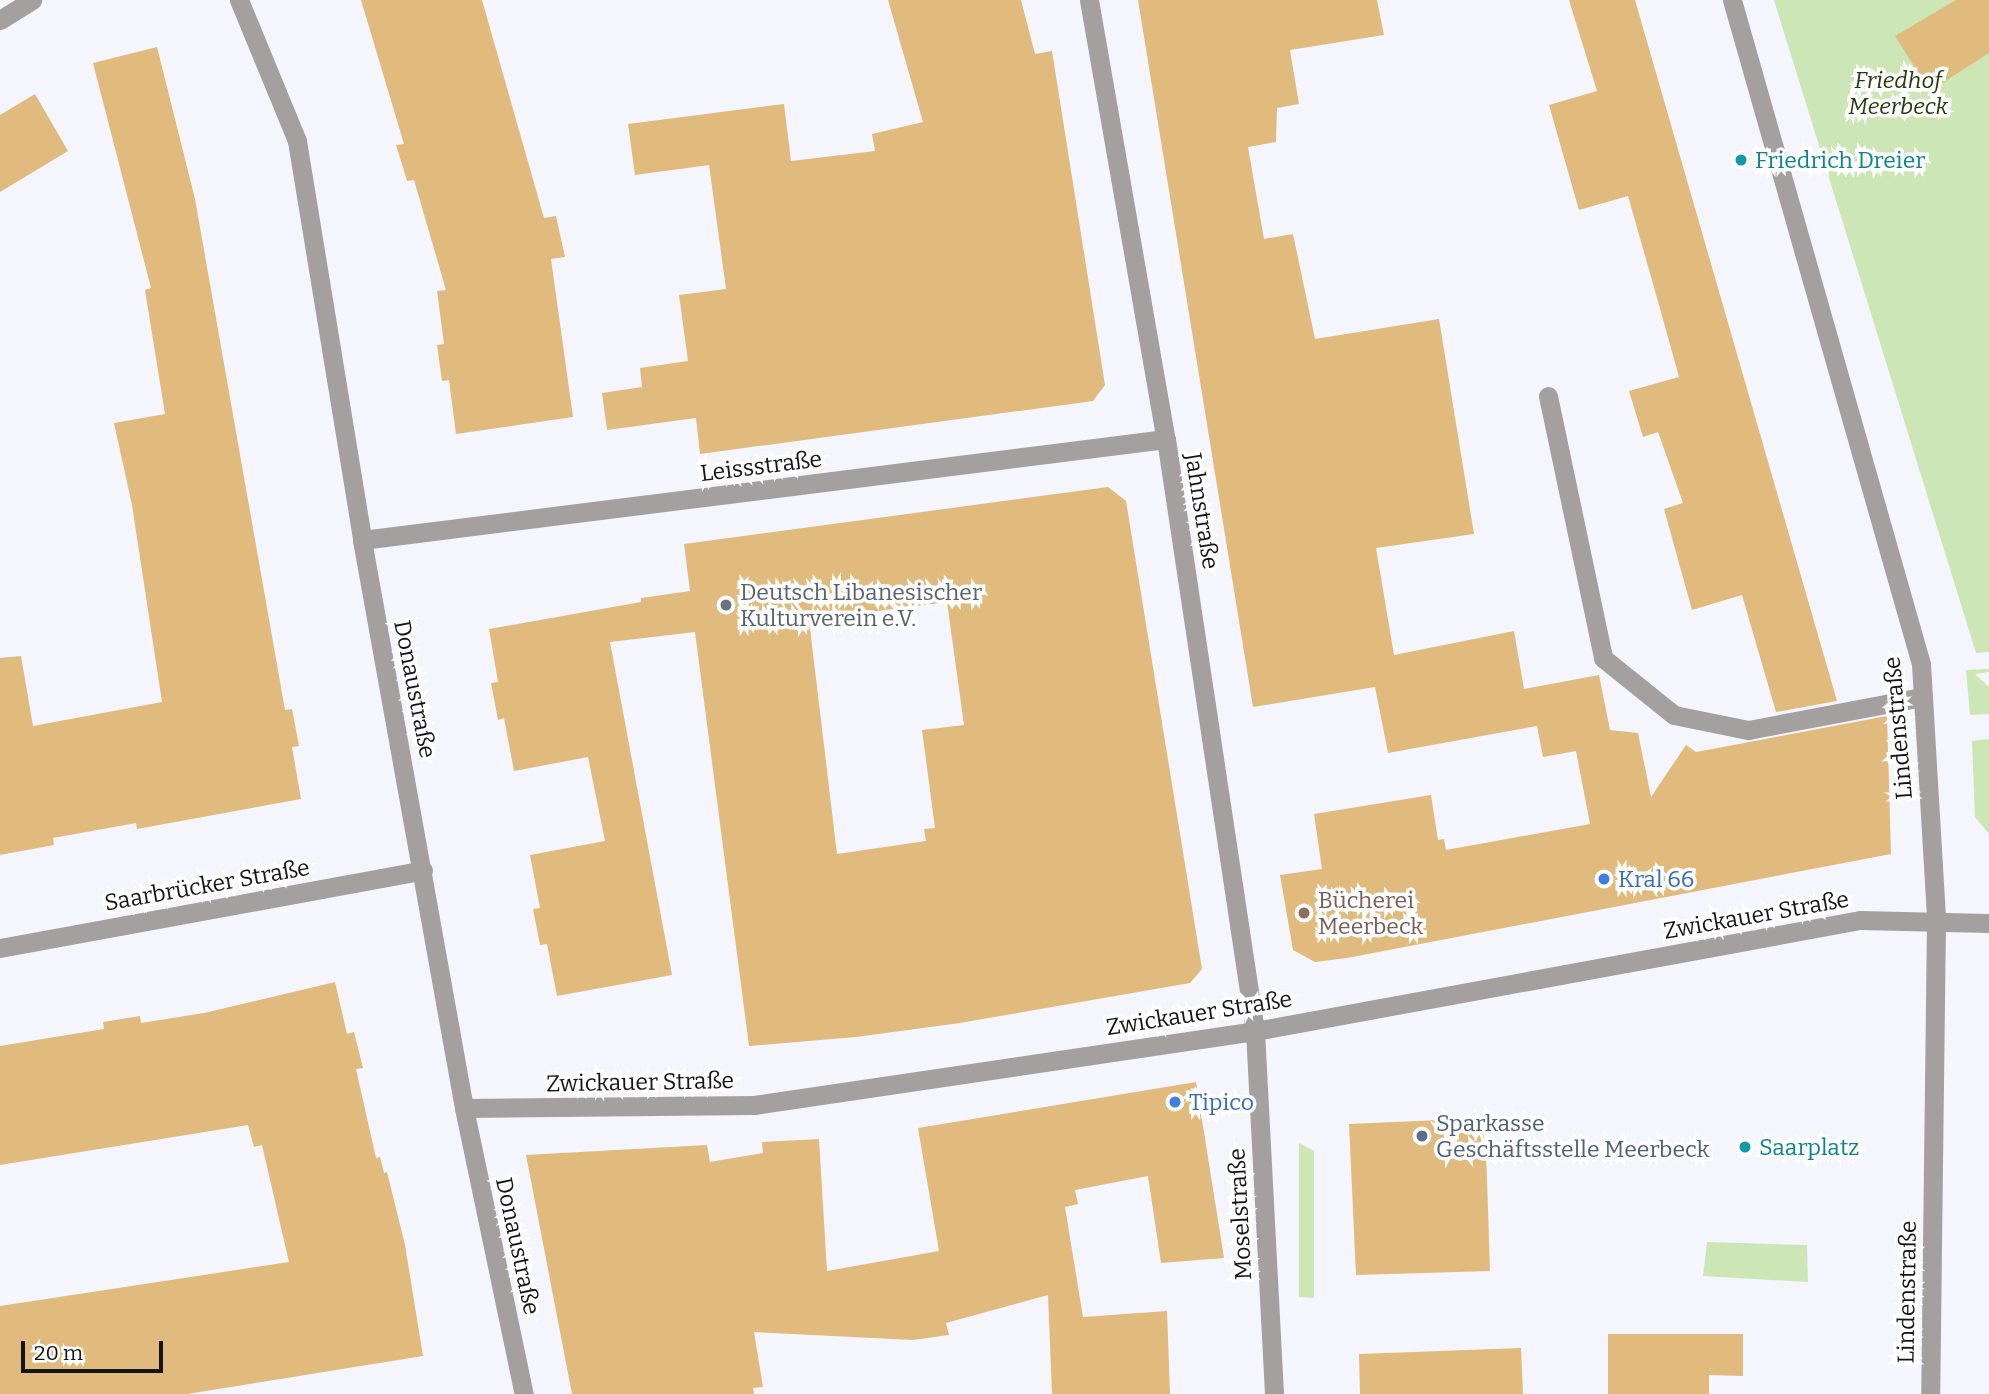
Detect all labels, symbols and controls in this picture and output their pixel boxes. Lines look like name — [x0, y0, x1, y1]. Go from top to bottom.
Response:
park label: Friedhof Meerbeck — [1848, 66, 1948, 120]
place label: Friedrich Dreier — [1755, 146, 1925, 174]
marker: Friedrich Dreier — [1733, 152, 1749, 168]
street label: Leissstraße — [699, 445, 823, 487]
street label: Jahnstraße — [1179, 451, 1225, 571]
place label: Deutsch Libanesischer Kulturverein e.V. — [740, 578, 982, 632]
marker: Deutsch Libanesischer Kulturverein e.V. — [718, 597, 734, 613]
street label: Donaustraße — [388, 618, 442, 760]
street label: Lindenstraße — [1878, 655, 1918, 801]
street label: Saarbrücker Straße — [102, 853, 312, 917]
place label: Kral 66 — [1618, 865, 1694, 893]
marker: Kral 66 — [1596, 871, 1612, 887]
street label: Zwickauer Straße — [1661, 885, 1851, 945]
place label: Bücherei Meerbeck — [1318, 886, 1423, 940]
marker: Bücherei Meerbeck — [1296, 905, 1312, 921]
street label: Zwickauer Straße — [1104, 985, 1294, 1041]
street label: Zwickauer Straße — [546, 1067, 734, 1097]
place label: Tipico — [1189, 1088, 1254, 1116]
marker: Tipico — [1167, 1094, 1183, 1110]
place label: Sparkasse Geschäftsstelle Meerbeck — [1436, 1109, 1709, 1163]
marker: Sparkasse Geschäftsstelle Meerbeck — [1414, 1128, 1430, 1144]
place label: Saarplatz — [1759, 1133, 1859, 1161]
marker: Saarplatz — [1737, 1139, 1753, 1155]
street label: Moselstraße — [1223, 1147, 1257, 1281]
street label: Donaustraße — [490, 1175, 546, 1317]
street label: Lindenstraße — [1892, 1220, 1922, 1364]
scale bar — [24, 1328, 166, 1372]
text: 20 m — [34, 1340, 83, 1366]

